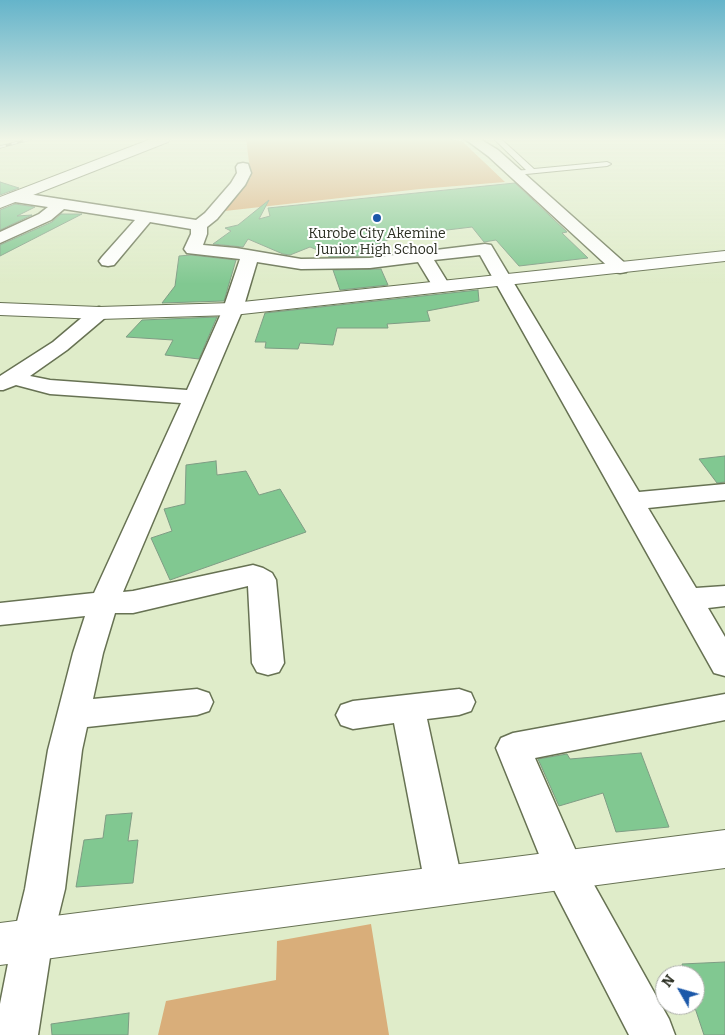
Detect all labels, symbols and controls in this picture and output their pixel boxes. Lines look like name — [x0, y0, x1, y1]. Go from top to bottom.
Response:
marker: Kurobe City Akemine Junior High School — [371, 212, 383, 224]
place label: Kurobe City Akemine Junior High School — [308, 226, 446, 258]
north arrow — [655, 965, 705, 1015]
text: N — [659, 972, 679, 991]

